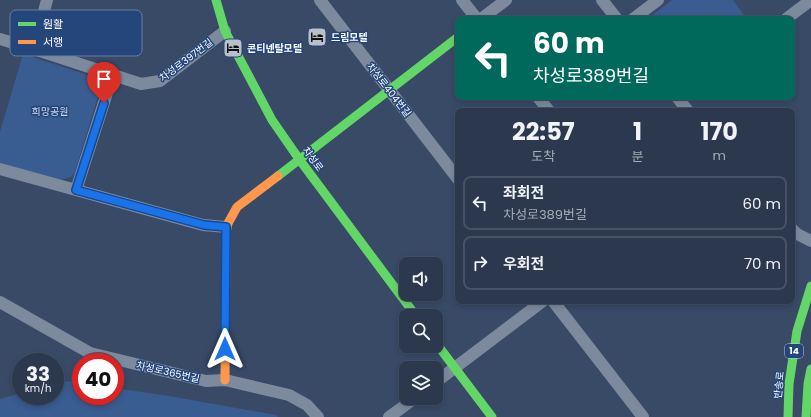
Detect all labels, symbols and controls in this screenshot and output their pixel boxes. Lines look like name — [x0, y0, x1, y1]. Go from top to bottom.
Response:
legend — [10, 10, 142, 56]
text: 원활 — [43, 16, 63, 32]
text: 60 m — [533, 24, 605, 63]
hotel icon: 드림모텔 — [306, 26, 328, 48]
place label: 드림모텔 — [331, 30, 368, 45]
icon: left — [467, 32, 519, 84]
text: 서행 — [43, 34, 63, 50]
street label: 차성로397번길 — [156, 35, 216, 85]
hotel icon: 콘티넨탈모텔 — [222, 37, 244, 59]
place label: 콘티넨탈모텔 — [247, 41, 302, 56]
street label: 차성로404번길 — [363, 60, 415, 120]
pin — [87, 62, 121, 103]
text: 차성로389번길 — [533, 63, 649, 88]
icon: arrive — [93, 68, 115, 90]
park label: 희망공원 — [32, 104, 68, 119]
text: 22:57 — [512, 115, 575, 148]
text: 1 — [633, 115, 642, 148]
text: 170 — [701, 115, 738, 148]
street label: 차성로 — [299, 143, 327, 175]
text: m — [713, 146, 726, 165]
text: 도착 — [531, 147, 555, 166]
text: 분 — [632, 147, 644, 166]
text: 좌회전 — [503, 182, 544, 203]
icon: left — [469, 192, 491, 214]
text: 60 m — [743, 193, 781, 214]
text: 차성로389번길 — [503, 205, 587, 224]
icon: right — [469, 252, 491, 274]
text: 우회전 — [503, 253, 544, 274]
text: 70 m — [744, 253, 781, 274]
map controls — [399, 257, 443, 405]
button: sound — [399, 257, 443, 301]
button: search — [399, 309, 443, 353]
position arrow — [204, 328, 246, 370]
road number: 14 — [785, 344, 803, 358]
speed limit sign: 40 — [72, 353, 124, 405]
street label: 차성로365번길 — [135, 357, 201, 387]
text: 33 — [26, 360, 50, 388]
button: layers — [399, 361, 443, 405]
street label: 반송로 — [770, 371, 788, 399]
text: km/h — [25, 381, 51, 396]

